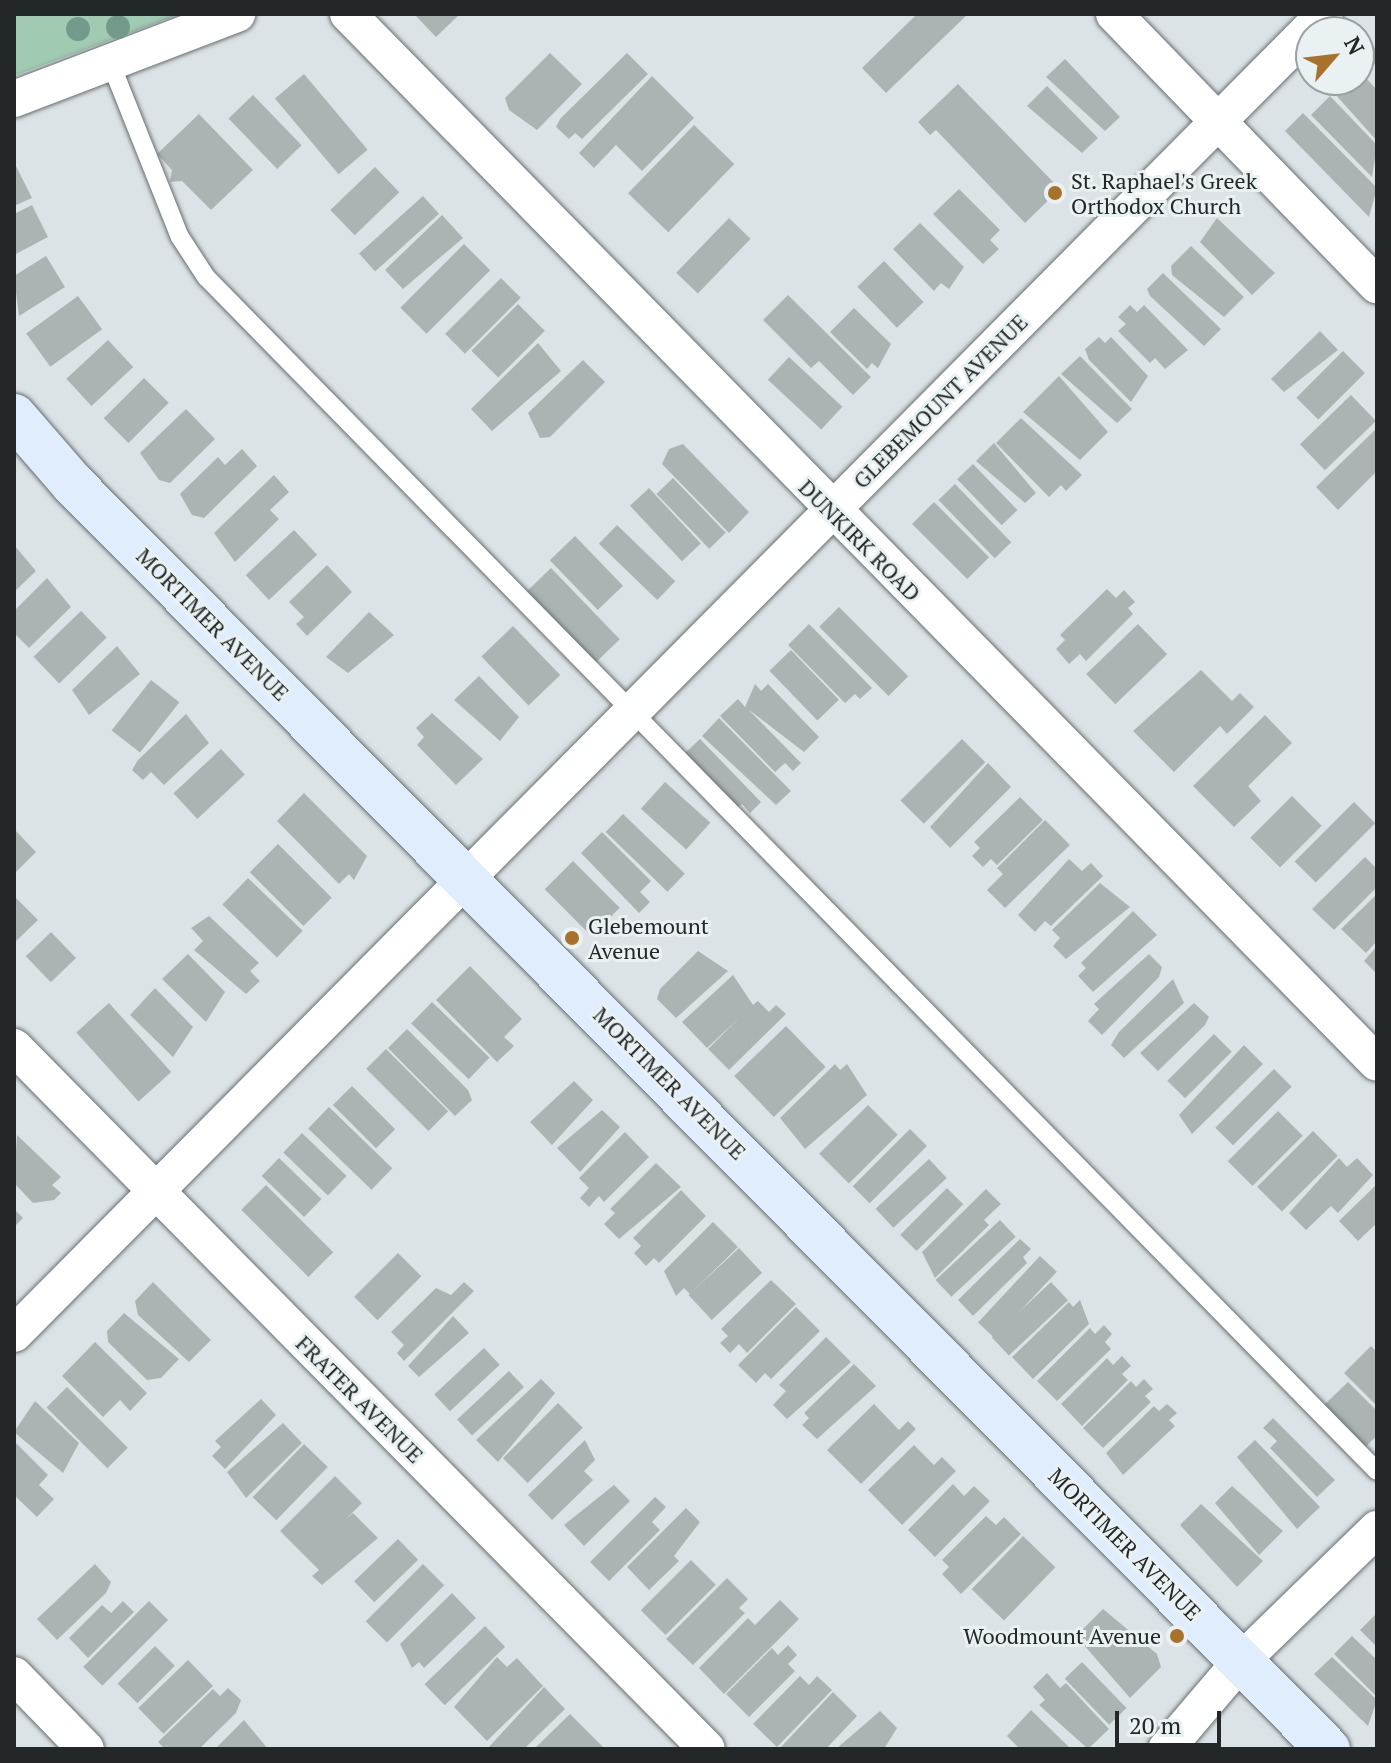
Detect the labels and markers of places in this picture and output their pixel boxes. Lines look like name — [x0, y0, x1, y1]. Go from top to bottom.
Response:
place label: St. Raphael's Greek Orthodox Church — [1071, 167, 1258, 218]
marker: St. Raphael's Greek Orthodox Church — [1046, 184, 1064, 202]
place label: Glebemount Avenue — [588, 912, 709, 964]
marker: Glebemount Avenue — [563, 929, 581, 947]
place label: Woodmount Avenue — [963, 1623, 1161, 1649]
marker: Woodmount Avenue — [1168, 1627, 1186, 1645]

